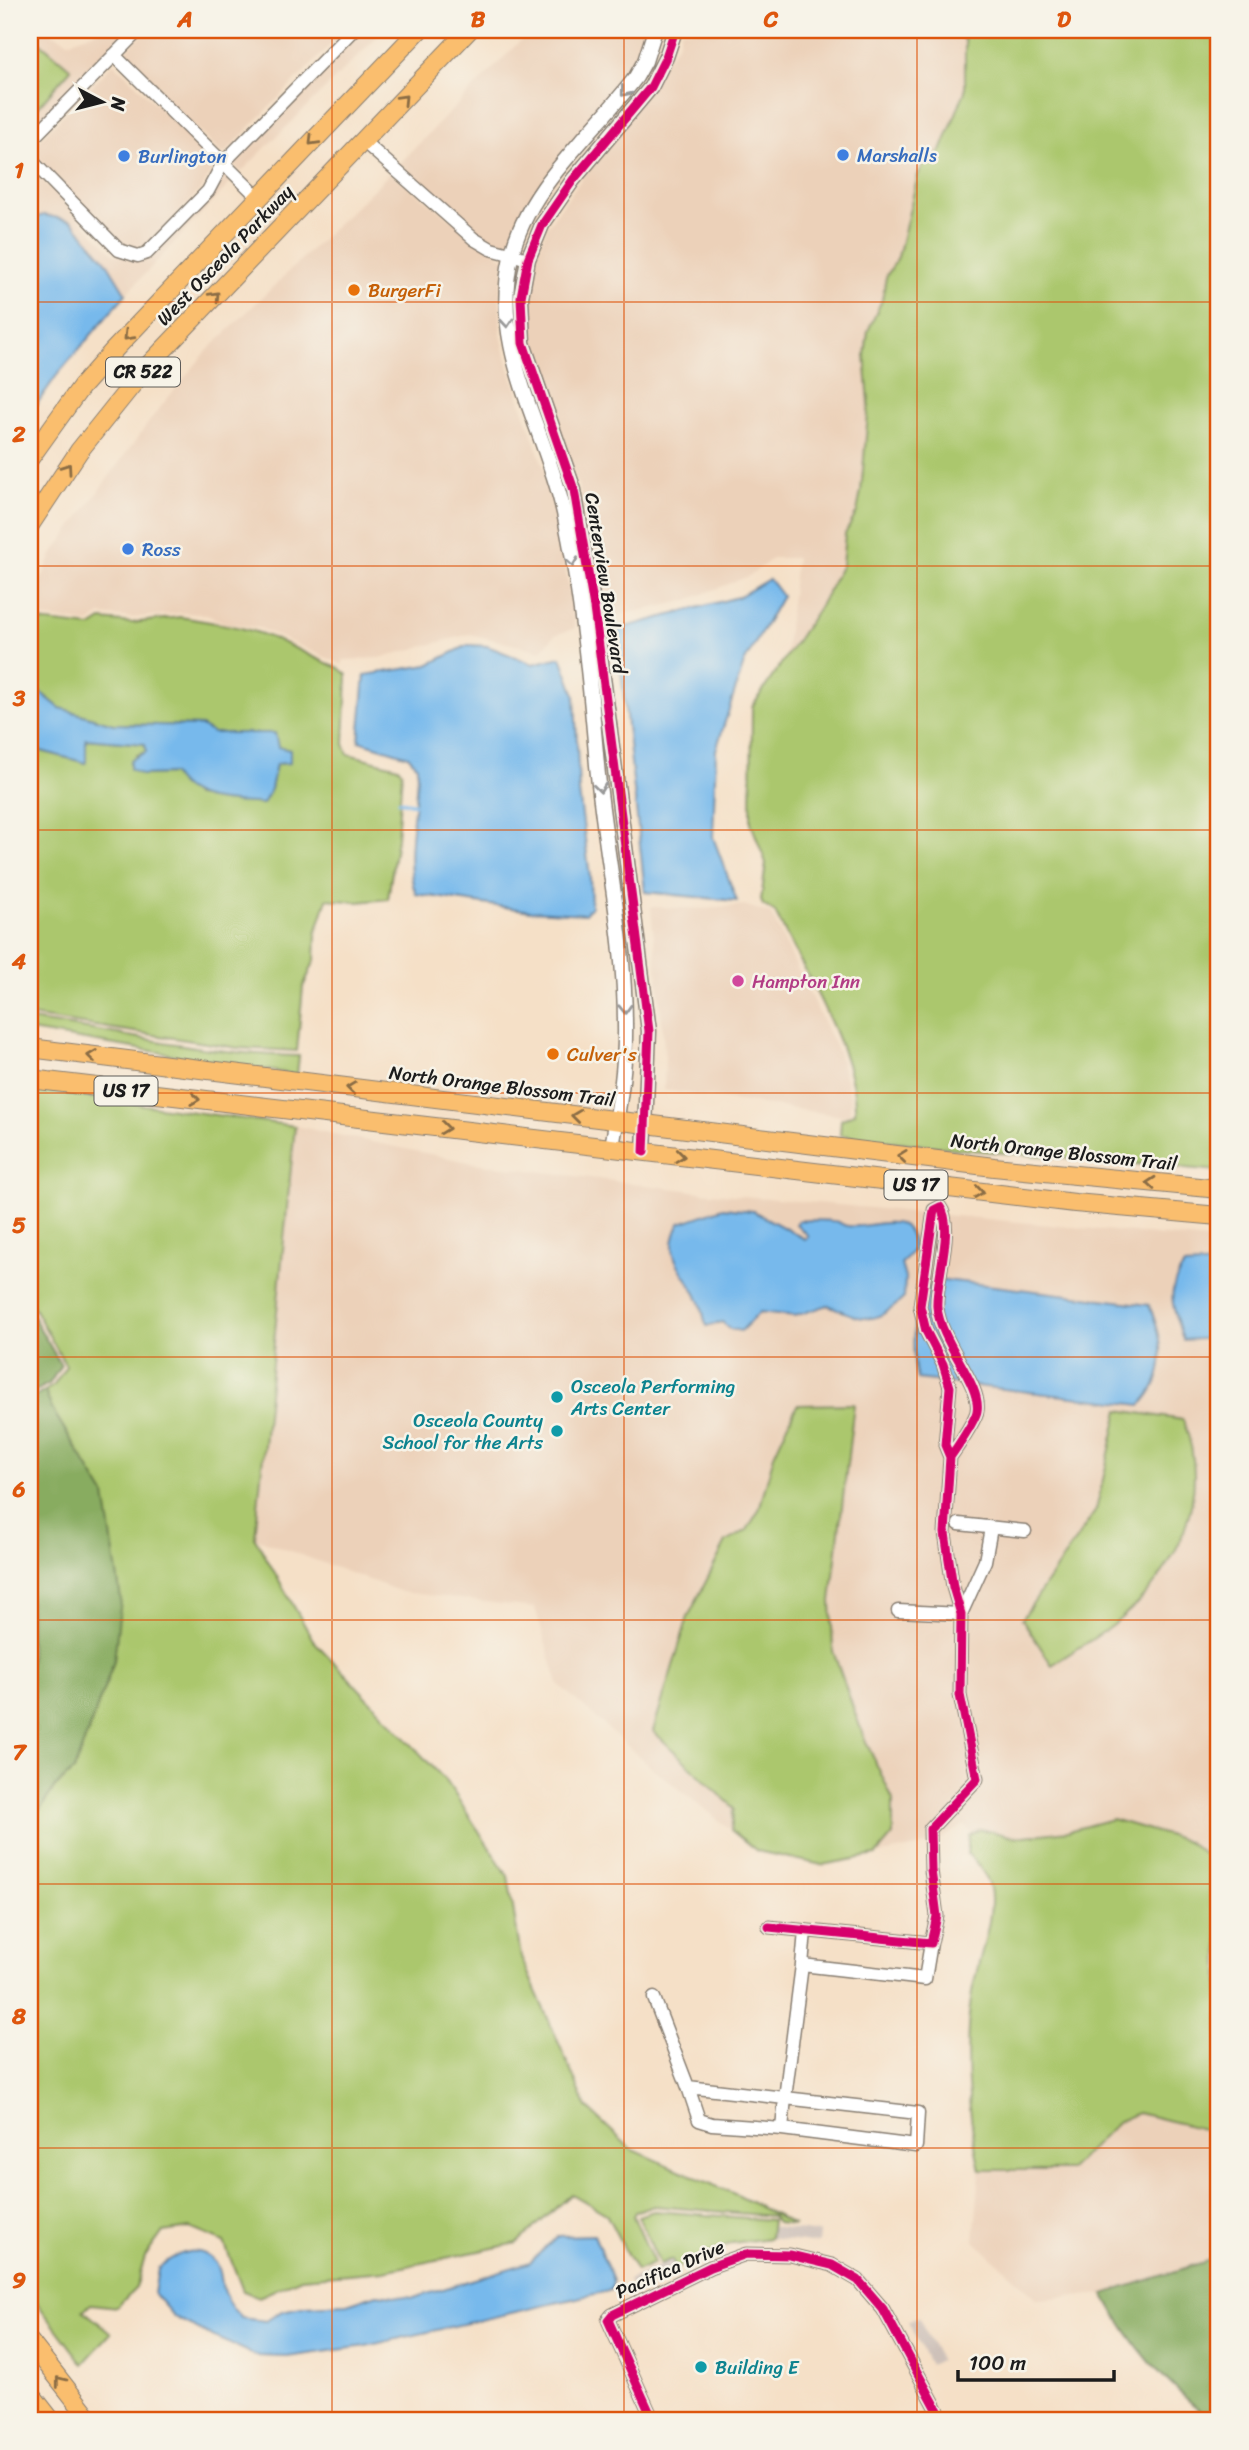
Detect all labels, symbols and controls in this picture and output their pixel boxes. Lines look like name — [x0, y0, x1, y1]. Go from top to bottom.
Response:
text: A — [176, 0, 193, 40]
text: B — [471, 0, 486, 40]
text: C — [763, 0, 779, 40]
text: D — [1057, 0, 1072, 40]
north arrow — [66, 66, 136, 136]
one-way arrow — [620, 84, 633, 97]
text: N — [101, 94, 136, 113]
one-way arrow — [395, 94, 408, 107]
one-way arrow — [309, 133, 322, 146]
place label: Marshalls — [857, 139, 937, 172]
place label: Burlington — [138, 140, 227, 173]
marker: Marshalls — [835, 147, 851, 163]
marker: Burlington — [116, 148, 132, 164]
text: 1 — [14, 150, 24, 191]
street label: West Osceola Parkway — [148, 176, 302, 334]
place label: BurgerFi — [368, 274, 441, 307]
marker: BurgerFi — [346, 282, 362, 298]
one-way arrow — [207, 291, 220, 304]
one-way arrow — [499, 318, 514, 329]
one-way arrow — [123, 328, 136, 341]
road number: CR 522 — [106, 358, 180, 386]
text: 2 — [11, 414, 26, 455]
one-way arrow — [59, 463, 71, 476]
street label: Centerview Boulevard — [575, 490, 637, 678]
place label: Ross — [142, 533, 181, 566]
marker: Ross — [120, 541, 136, 557]
one-way arrow — [564, 556, 579, 568]
text: 3 — [12, 678, 26, 719]
one-way arrow — [592, 782, 607, 794]
text: 4 — [11, 941, 27, 982]
place label: Hampton Inn — [752, 965, 860, 998]
marker: Hampton Inn — [730, 973, 746, 989]
one-way arrow — [617, 1004, 632, 1015]
place label: Culver's — [567, 1038, 637, 1071]
marker: Culver's — [545, 1046, 561, 1062]
one-way arrow — [87, 1048, 98, 1063]
street label: North Orange Blossom Trail — [387, 1056, 617, 1116]
road number: US 17 — [94, 1076, 158, 1106]
one-way arrow — [345, 1080, 356, 1095]
one-way arrow — [189, 1092, 201, 1107]
one-way arrow — [570, 1109, 582, 1124]
one-way arrow — [439, 1121, 451, 1136]
street label: North Orange Blossom Trail — [949, 1124, 1179, 1180]
one-way arrow — [674, 1148, 686, 1163]
one-way arrow — [896, 1148, 908, 1163]
road number: US 17 — [884, 1170, 948, 1200]
one-way arrow — [1145, 1176, 1157, 1191]
one-way arrow — [973, 1185, 985, 1200]
text: 5 — [12, 1205, 26, 1246]
place label: Osceola Performing Arts Center — [570, 1370, 735, 1425]
marker: Osceola Performing Arts Center — [549, 1389, 565, 1405]
place label: Osceola County School for the Arts — [382, 1404, 543, 1459]
marker: Osceola County School for the Arts — [549, 1423, 565, 1439]
text: 6 — [11, 1469, 26, 1510]
text: 7 — [12, 1732, 27, 1773]
text: 8 — [11, 1996, 26, 2037]
street label: Pacifica Drive — [610, 2230, 730, 2308]
text: 9 — [12, 2260, 26, 2301]
scale bar — [958, 2338, 1114, 2382]
text: 100 m — [969, 2344, 1026, 2382]
place label: Building E — [715, 2351, 800, 2384]
marker: Building E — [693, 2359, 709, 2375]
one-way arrow — [56, 2376, 69, 2389]

